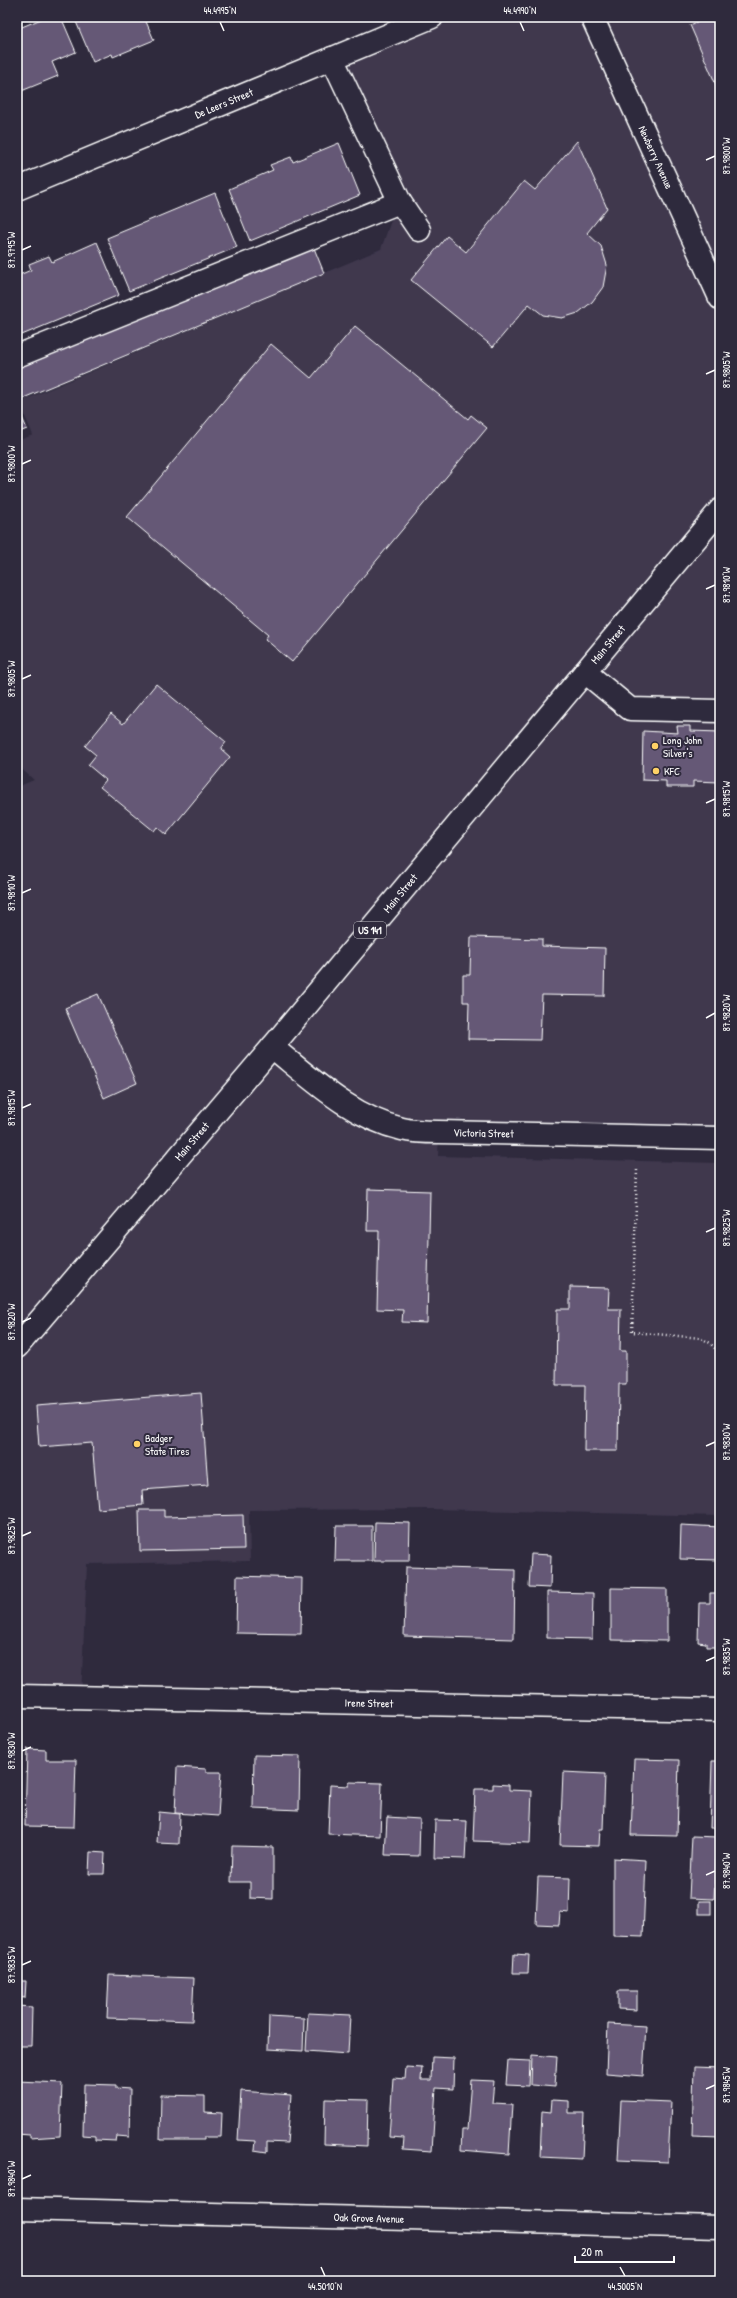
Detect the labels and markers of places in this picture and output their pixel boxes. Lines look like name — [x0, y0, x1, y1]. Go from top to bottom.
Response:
place label: Long John Silver's — [663, 733, 702, 760]
marker: Long John Silver's — [650, 741, 660, 751]
place label: KFC — [664, 764, 680, 778]
marker: KFC — [651, 766, 661, 776]
place label: Badger State Tires — [145, 1431, 189, 1458]
marker: Badger State Tires — [132, 1439, 142, 1449]

